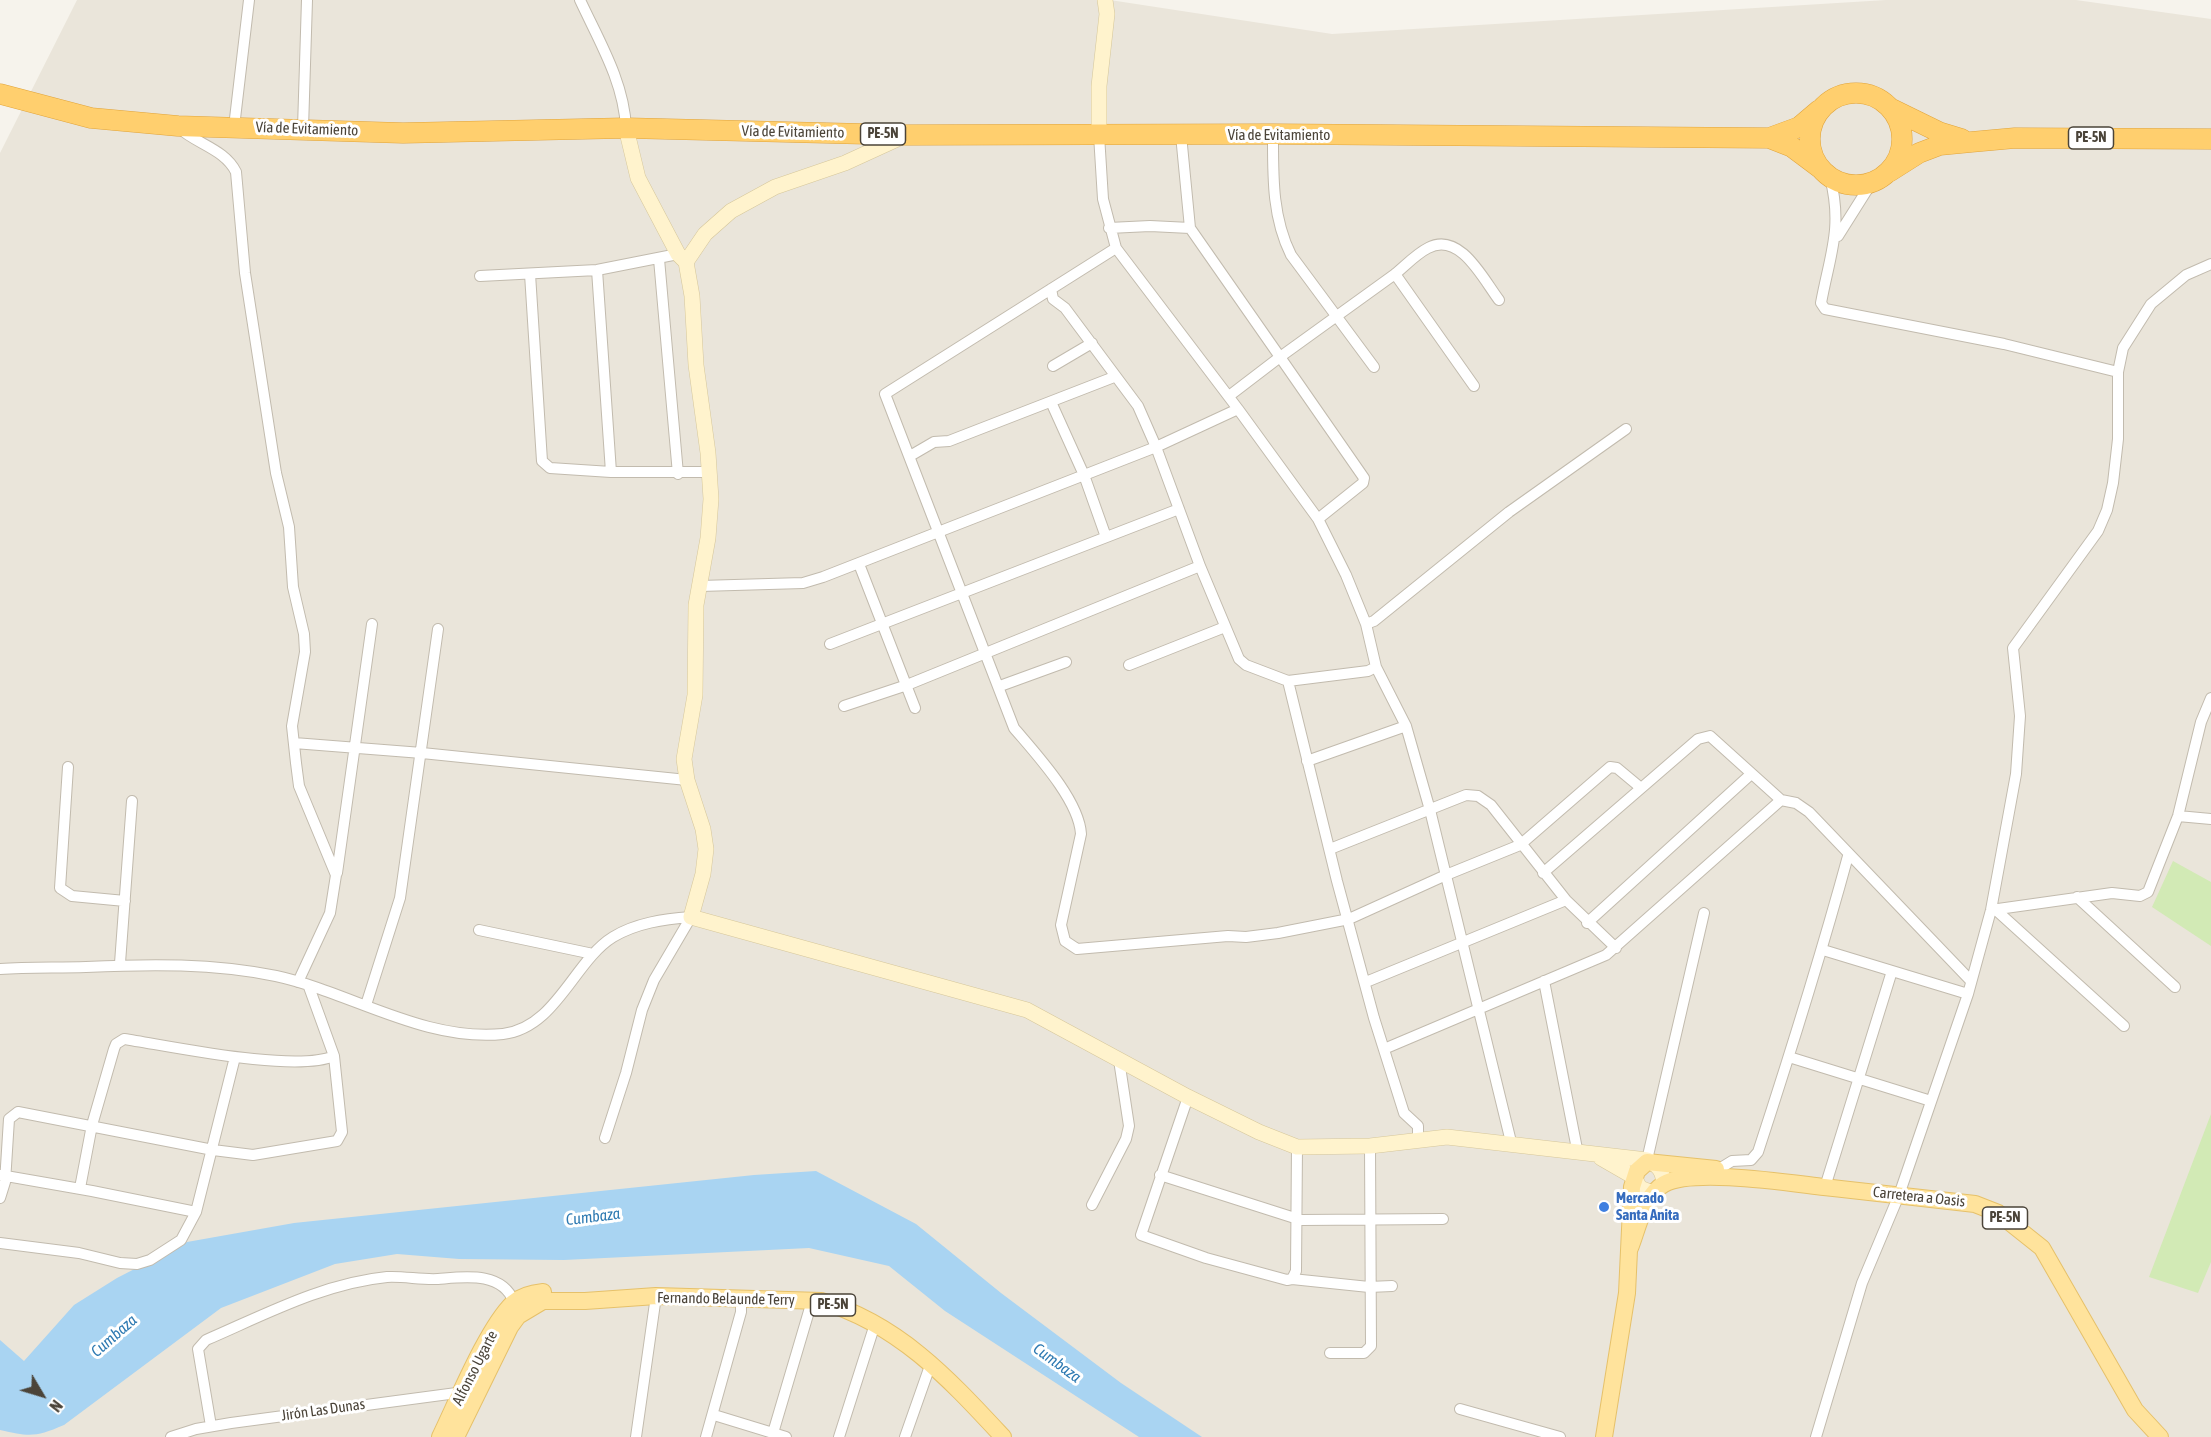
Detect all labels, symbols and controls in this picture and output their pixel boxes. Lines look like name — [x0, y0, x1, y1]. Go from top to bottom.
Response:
street label: Vía de Evitamiento — [255, 118, 359, 140]
street label: Vía de Evitamiento — [742, 122, 844, 142]
road number: PE-5N — [860, 123, 906, 145]
street label: Vía de Evitamiento — [1228, 126, 1330, 144]
road number: PE-5N — [2068, 127, 2114, 149]
street label: Carretera a Oasis — [1872, 1183, 1966, 1211]
place label: Mercado Santa Anita — [1616, 1189, 1679, 1224]
marker: Mercado Santa Anita — [1597, 1200, 1611, 1214]
water label: Cumbaza — [565, 1204, 621, 1230]
road number: PE-5N — [1982, 1207, 2028, 1229]
street label: Fernando Belaunde Terry — [657, 1289, 795, 1309]
road number: PE-5N — [810, 1294, 856, 1316]
water label: Cumbaza — [87, 1311, 141, 1361]
street label: Alfonso Ugarte — [448, 1328, 502, 1408]
water label: Cumbaza — [1029, 1339, 1085, 1387]
north arrow — [12, 1365, 72, 1425]
street label: Jirón Las Dunas — [280, 1395, 366, 1425]
text: N — [46, 1397, 66, 1415]

